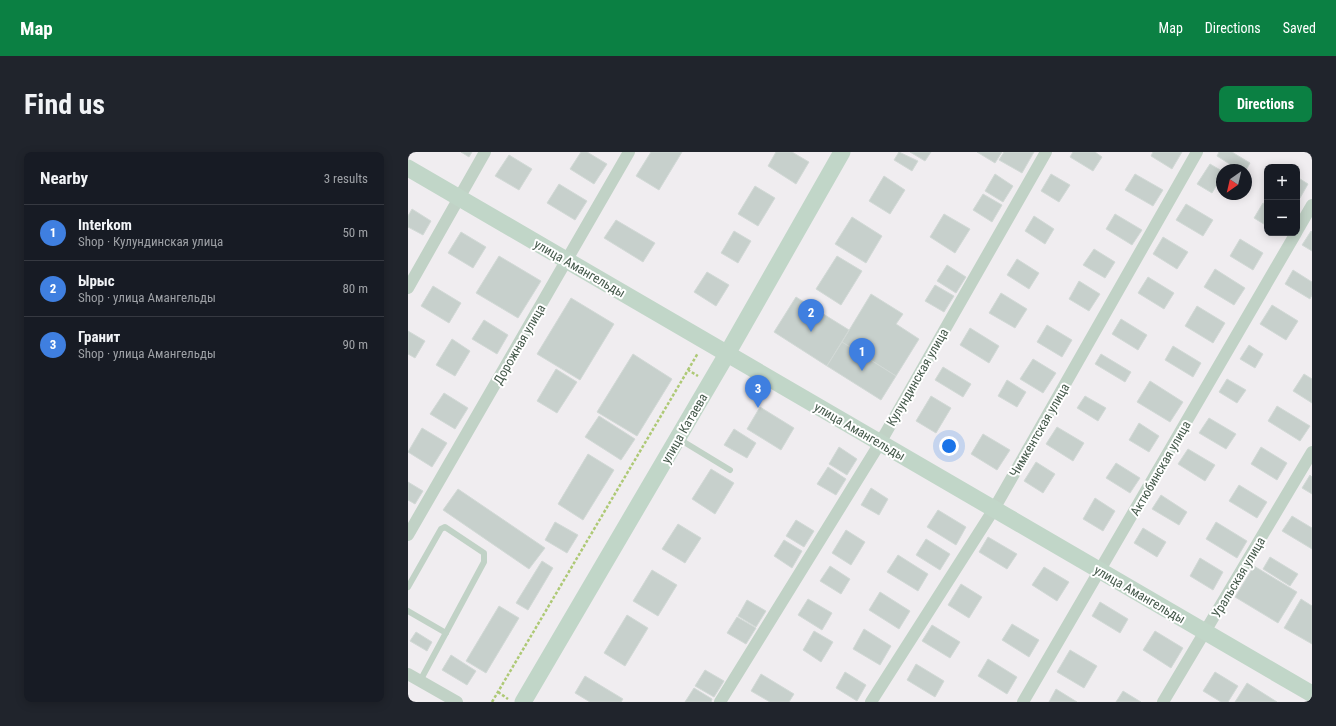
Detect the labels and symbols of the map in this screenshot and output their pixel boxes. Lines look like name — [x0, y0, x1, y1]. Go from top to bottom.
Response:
north arrow — [1216, 164, 1252, 200]
street label: улица Амангельды — [532, 236, 628, 301]
pin: 2 — [798, 299, 824, 332]
street label: Дорожная улица — [490, 301, 548, 387]
street label: Кулундинская улица — [883, 326, 951, 429]
pin: 1 — [849, 338, 875, 371]
pin: 3 — [745, 375, 771, 408]
street label: Чимкентская улица — [1006, 381, 1072, 480]
street label: улица Катаева — [658, 391, 711, 466]
street label: улица Амангельды — [812, 399, 908, 464]
street label: Актюбинская улица — [1127, 418, 1194, 518]
your location — [939, 436, 959, 456]
street label: Уральская улица — [1209, 534, 1268, 620]
street label: улица Амангельды — [1092, 562, 1188, 627]

